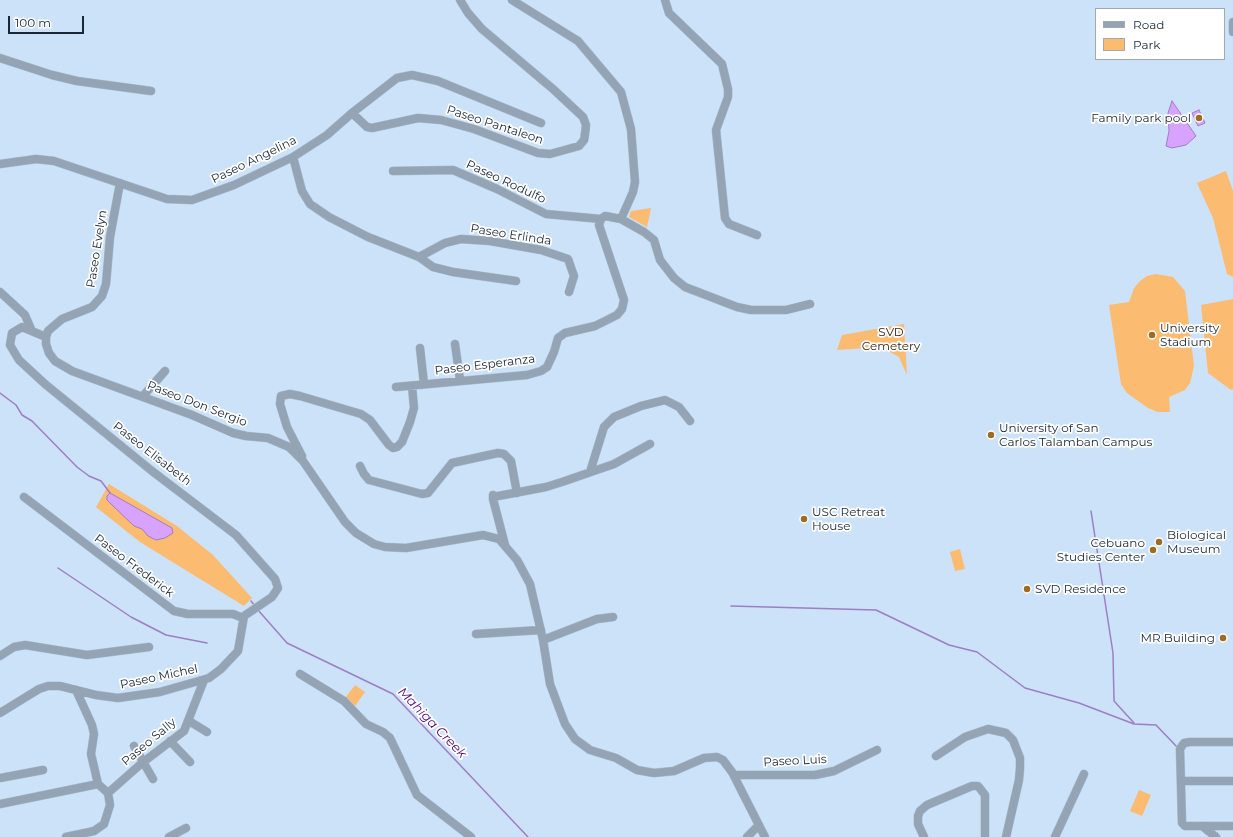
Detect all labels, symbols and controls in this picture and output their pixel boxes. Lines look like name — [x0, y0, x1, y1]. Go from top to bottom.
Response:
scale bar — [10, 8, 86, 34]
legend — [1095, 8, 1225, 60]
text: 100 m — [15, 15, 51, 30]
text: Road — [1133, 17, 1164, 32]
text: Park — [1133, 37, 1160, 52]
street label: Paseo Pantaleon — [445, 103, 545, 147]
place label: Family park pool — [1091, 111, 1191, 125]
marker: Family park pool — [1194, 113, 1204, 123]
street label: Paseo Angelina — [209, 133, 299, 187]
street label: Paseo Rodulfo — [464, 157, 548, 207]
street label: Paseo Evelyn — [84, 209, 110, 289]
street label: Paseo Erlinda — [469, 221, 553, 249]
place label: University Stadium — [1160, 321, 1219, 349]
park label: SVD Cemetery — [862, 325, 920, 353]
marker: University Stadium — [1147, 330, 1157, 340]
street label: Paseo Esperanza — [434, 352, 536, 378]
street label: Paseo Don Sergio — [145, 378, 249, 430]
street label: Paseo Elisabeth — [110, 419, 194, 489]
place label: University of San Carlos Talamban Campus — [999, 421, 1152, 449]
marker: University of San Carlos Talamban Campus — [986, 430, 996, 440]
place label: USC Retreat House — [812, 505, 885, 533]
marker: USC Retreat House — [799, 514, 809, 524]
place label: Biological Museum — [1167, 528, 1226, 556]
street label: Paseo Frederick — [91, 531, 177, 601]
place label: Cebuano Studies Center — [1057, 536, 1145, 564]
marker: Biological Museum — [1154, 537, 1164, 547]
marker: Cebuano Studies Center — [1148, 545, 1158, 555]
place label: SVD Residence — [1035, 582, 1126, 596]
marker: SVD Residence — [1022, 584, 1032, 594]
place label: MR Building — [1140, 631, 1215, 645]
marker: MR Building — [1218, 633, 1228, 643]
street label: Paseo Michel — [119, 662, 199, 692]
water label: Mahiga Creek — [394, 684, 470, 762]
street label: Paseo Sally — [119, 715, 179, 769]
street label: Paseo Luis — [763, 752, 827, 770]

